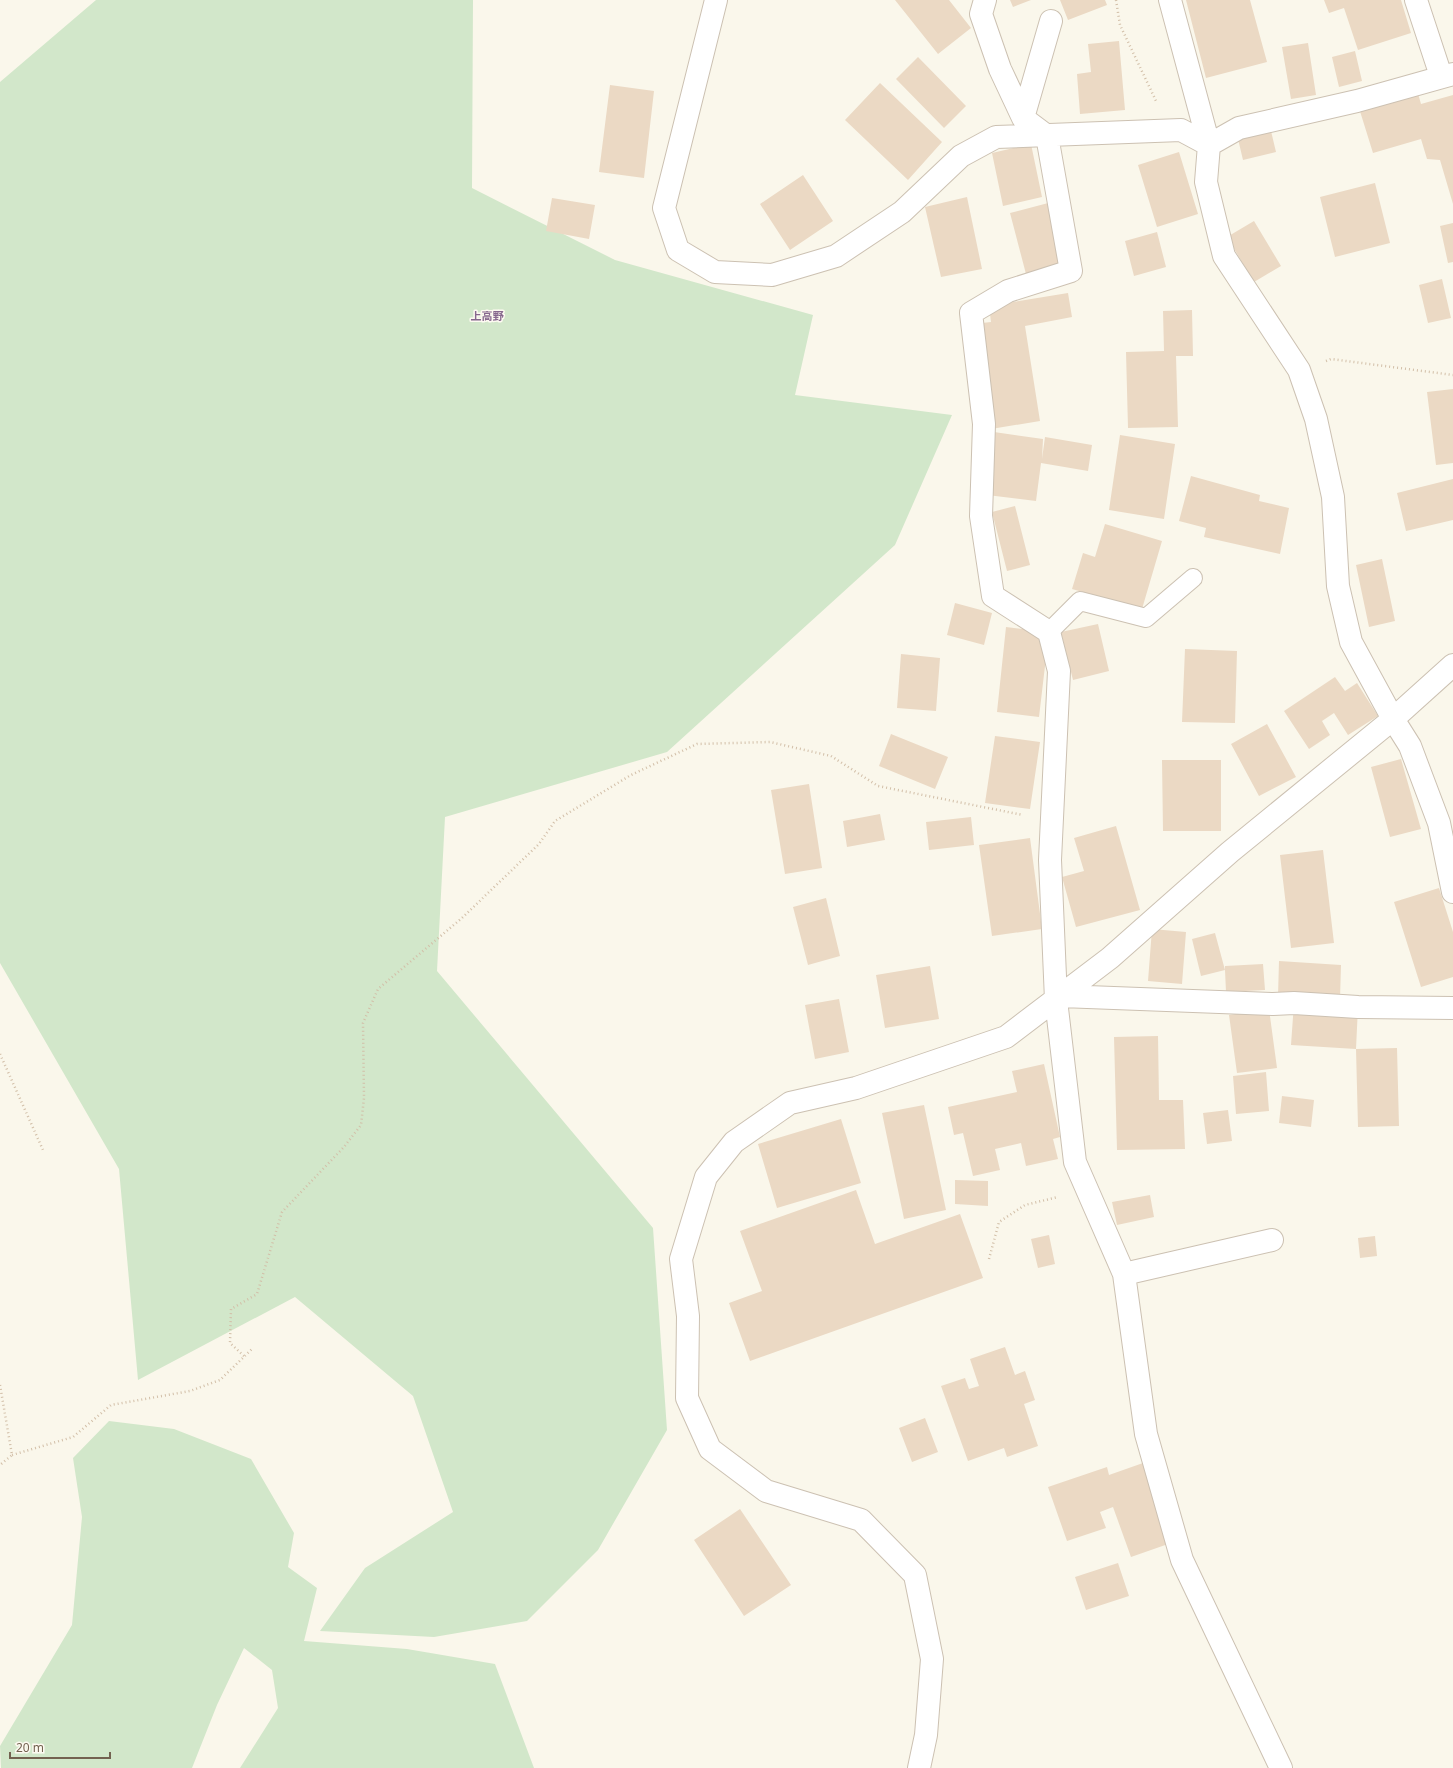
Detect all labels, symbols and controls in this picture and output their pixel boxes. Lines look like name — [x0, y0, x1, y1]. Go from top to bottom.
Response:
district label: 上高野 — [471, 308, 504, 323]
scale bar — [10, 1734, 110, 1760]
text: 20 m — [16, 1739, 44, 1756]

